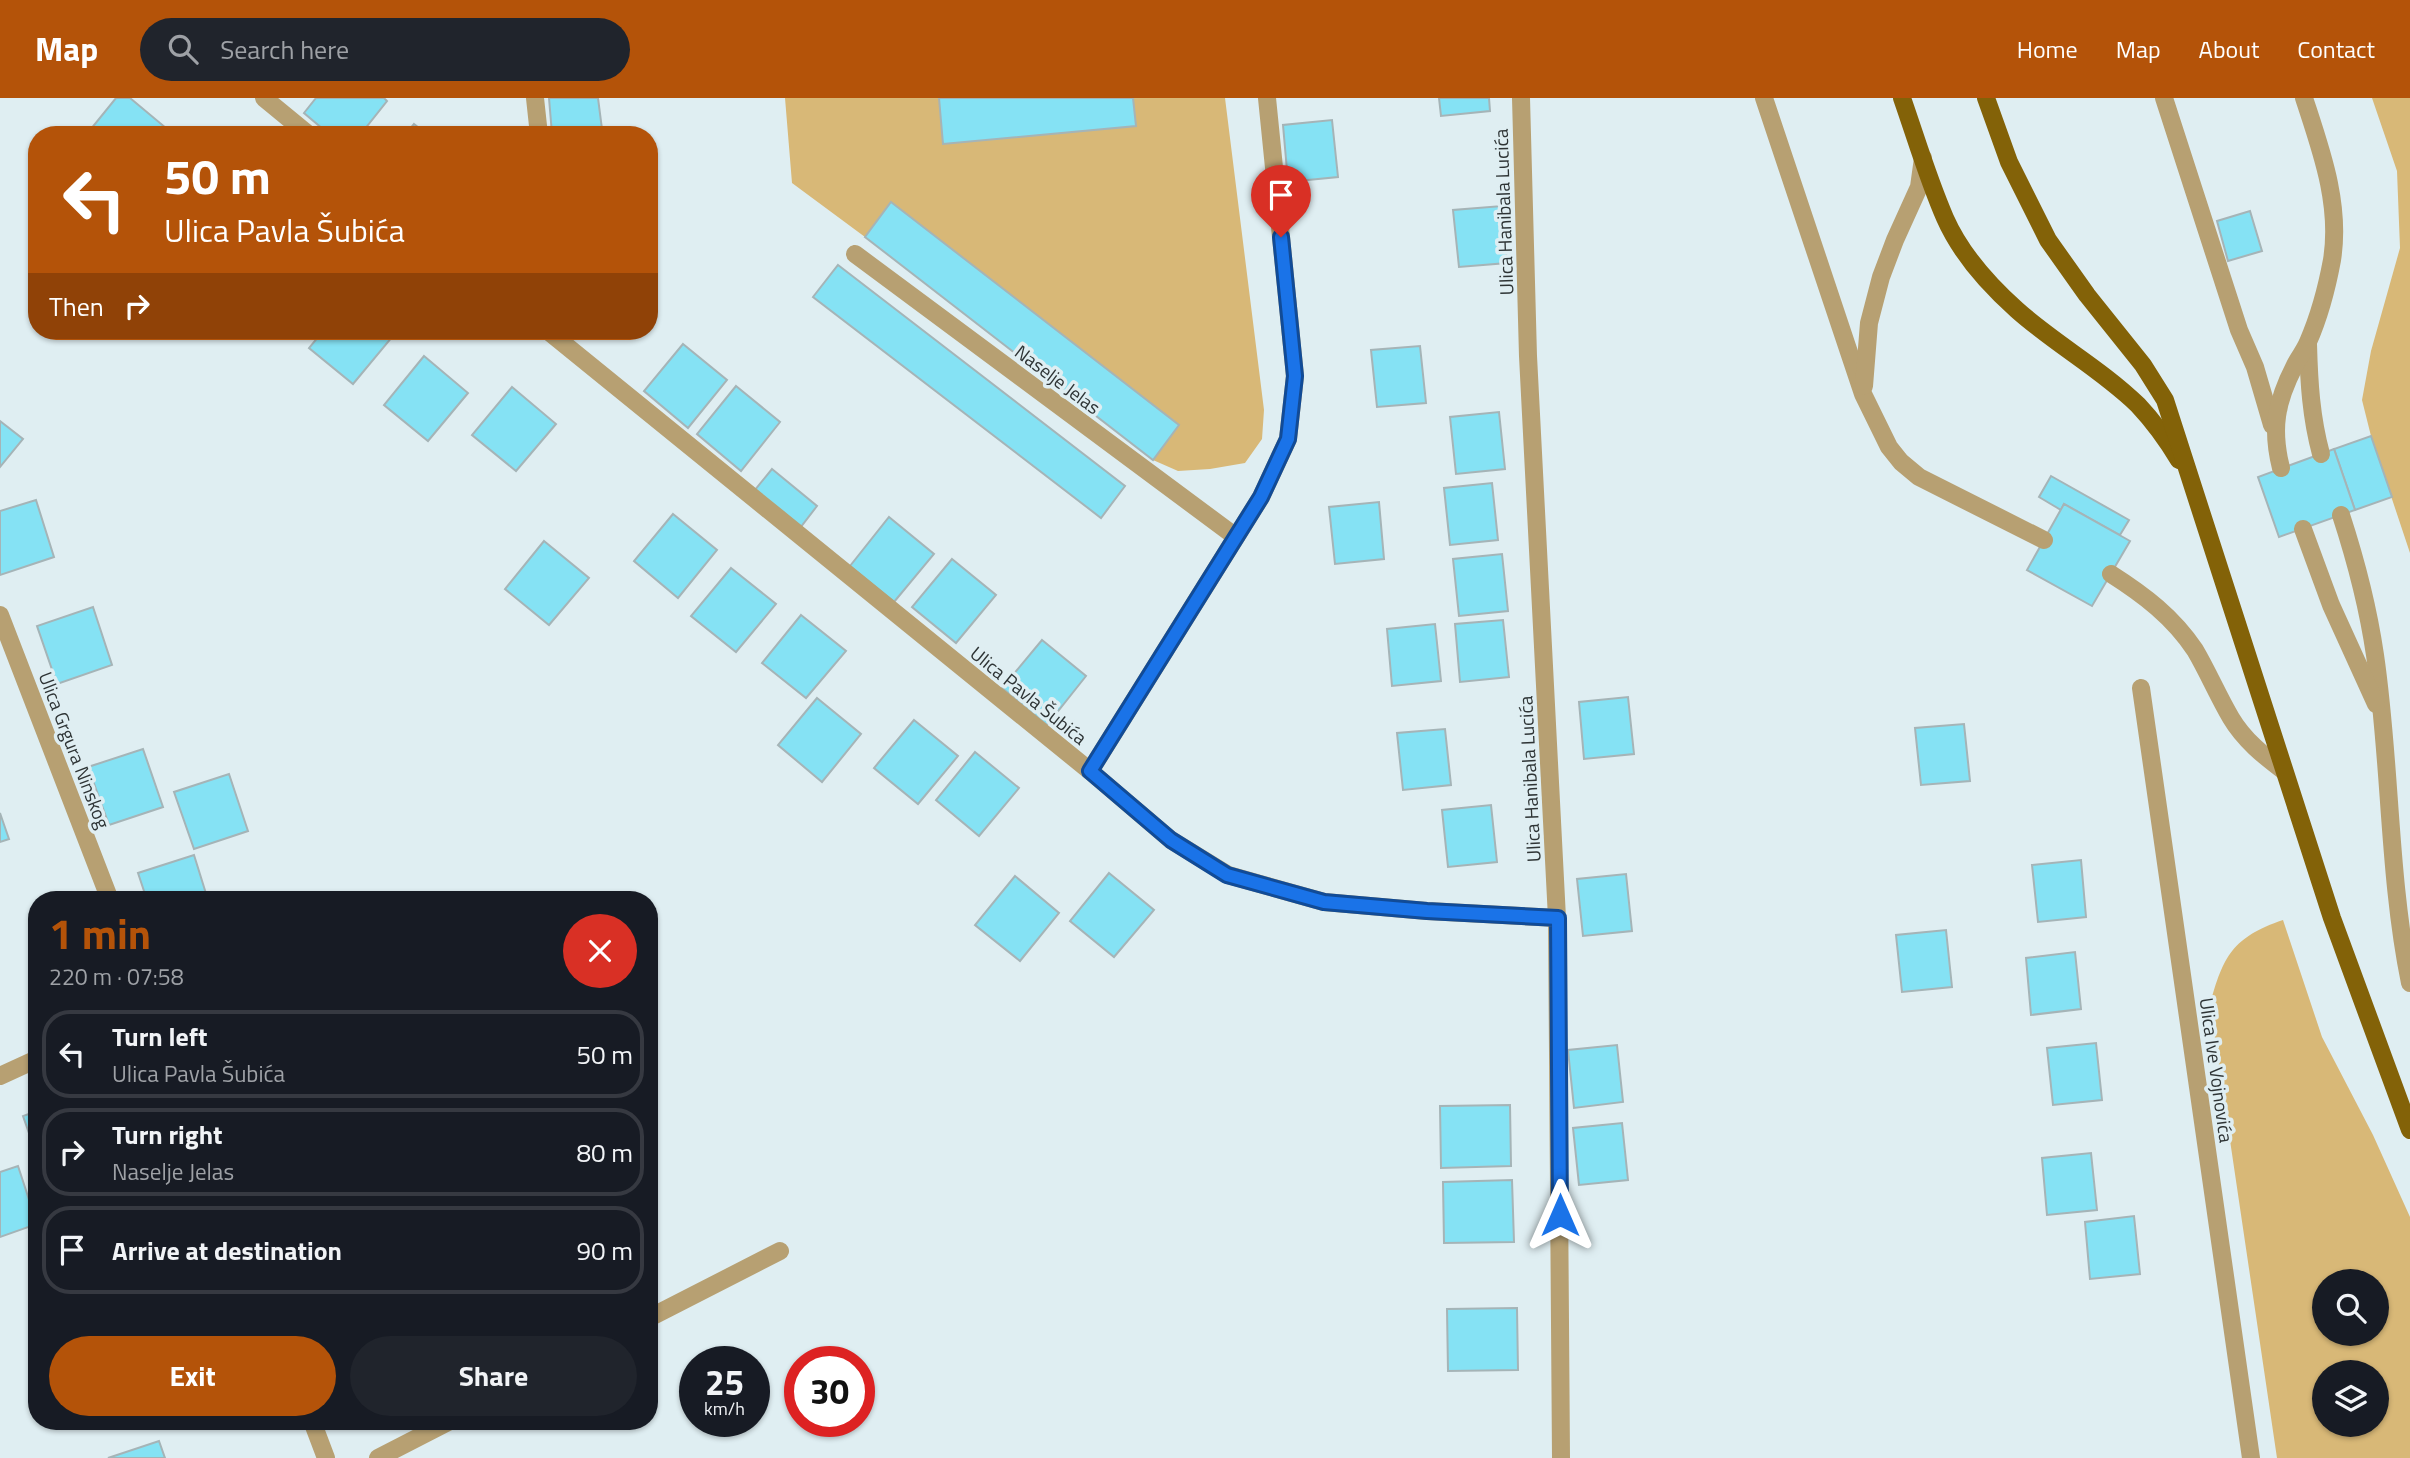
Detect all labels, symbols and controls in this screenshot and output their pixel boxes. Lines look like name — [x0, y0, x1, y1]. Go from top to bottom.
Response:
search box — [140, 18, 630, 81]
text: Map — [35, 24, 98, 74]
icon: search — [164, 30, 202, 68]
text: Search here — [220, 30, 349, 69]
text: Home — [2017, 31, 2078, 67]
text: Map — [2116, 31, 2161, 67]
text: About — [2199, 31, 2259, 67]
text: Contact — [2297, 31, 2375, 67]
street label: Ulica Hanibala Lucića — [1486, 128, 1520, 296]
text: 50 m — [164, 138, 271, 213]
icon: left — [49, 154, 140, 245]
pin — [1251, 165, 1311, 237]
icon: arrive — [1262, 176, 1300, 214]
text: Ulica Pavla Šubića — [164, 206, 405, 254]
text: Then — [49, 287, 104, 326]
icon: right — [118, 287, 156, 325]
street label: Naselje Jelas — [1009, 337, 1107, 421]
street label: Ulica Pavla Šubića — [964, 639, 1094, 752]
street label: Ulica Grgura Ninskog — [32, 667, 118, 833]
street label: Ulica Hanibala Lucića — [1510, 695, 1548, 863]
text: 1 min — [49, 901, 151, 965]
button: close — [563, 914, 637, 988]
text: 220 m · 07:58 — [49, 959, 184, 994]
street label: Ulica Ive Vojnovića — [2192, 996, 2242, 1145]
text: Turn left — [112, 1017, 207, 1056]
icon: left — [53, 1035, 91, 1073]
text: 50 m — [576, 1035, 633, 1074]
text: Ulica Pavla Šubića — [112, 1056, 285, 1091]
text: Turn right — [112, 1115, 223, 1154]
icon: right — [53, 1133, 91, 1171]
text: 80 m — [576, 1133, 633, 1172]
text: Naselje Jelas — [112, 1154, 234, 1189]
position arrow — [1523, 1178, 1597, 1252]
icon: arrive — [53, 1231, 91, 1269]
text: Arrive at destination — [112, 1231, 342, 1270]
text: 90 m — [576, 1231, 633, 1270]
map controls — [2312, 1269, 2389, 1437]
button: search — [2312, 1269, 2389, 1346]
button: Exit — [49, 1336, 336, 1416]
button: Share — [350, 1336, 637, 1416]
speed limit sign: 30 — [784, 1346, 875, 1437]
text: 25 — [705, 1355, 744, 1409]
button: layers — [2312, 1360, 2389, 1437]
text: km/h — [704, 1395, 745, 1422]

